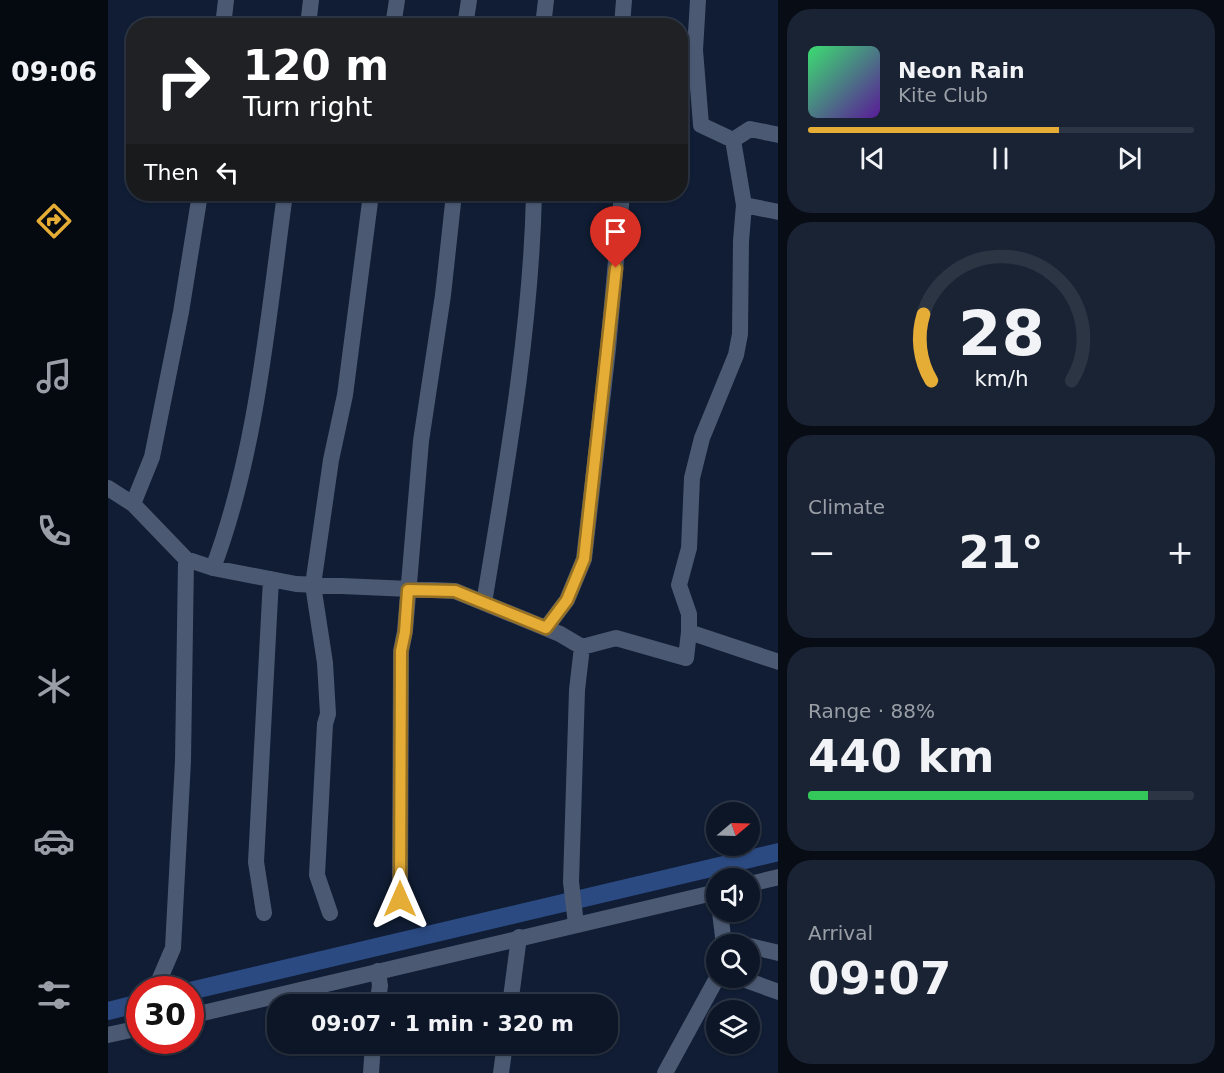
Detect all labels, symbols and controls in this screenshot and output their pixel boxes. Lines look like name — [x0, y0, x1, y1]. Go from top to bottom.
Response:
text: 120 m — [243, 41, 389, 90]
icon: right — [144, 42, 222, 120]
text: 09:06 — [11, 56, 97, 87]
text: Neon Rain — [898, 58, 1025, 83]
text: Kite Club — [898, 83, 988, 107]
text: Turn right — [243, 91, 372, 122]
icon: previous — [856, 142, 889, 175]
icon: pause — [984, 142, 1017, 175]
icon: next — [1113, 142, 1146, 175]
icon: left — [211, 156, 244, 189]
text: Then — [144, 160, 199, 185]
icon: directions — [33, 200, 75, 242]
pin — [590, 206, 641, 268]
icon: arrive — [599, 215, 632, 248]
text: 28 — [958, 297, 1044, 370]
icon: music — [33, 355, 75, 397]
text: km/h — [974, 366, 1028, 391]
text: Climate — [808, 495, 885, 519]
icon: phone — [33, 510, 75, 552]
text: 21° — [958, 526, 1044, 579]
text: − — [808, 533, 836, 572]
text: + — [1166, 533, 1194, 572]
icon: climate — [33, 665, 75, 707]
text: Range · 88% — [808, 699, 935, 723]
text: 440 km — [808, 730, 994, 783]
north arrow — [706, 802, 760, 856]
map controls — [706, 802, 760, 1054]
icon: car — [33, 820, 75, 862]
position arrow — [368, 867, 432, 931]
button: sound — [706, 868, 760, 922]
text: Arrival — [808, 921, 873, 945]
button: search — [706, 934, 760, 988]
text: 09:07 — [808, 952, 951, 1005]
icon: filters — [33, 974, 75, 1016]
speed limit sign: 30 — [126, 976, 204, 1054]
button: layers — [706, 1000, 760, 1054]
text: 09:07 · 1 min · 320 m — [311, 1011, 574, 1036]

